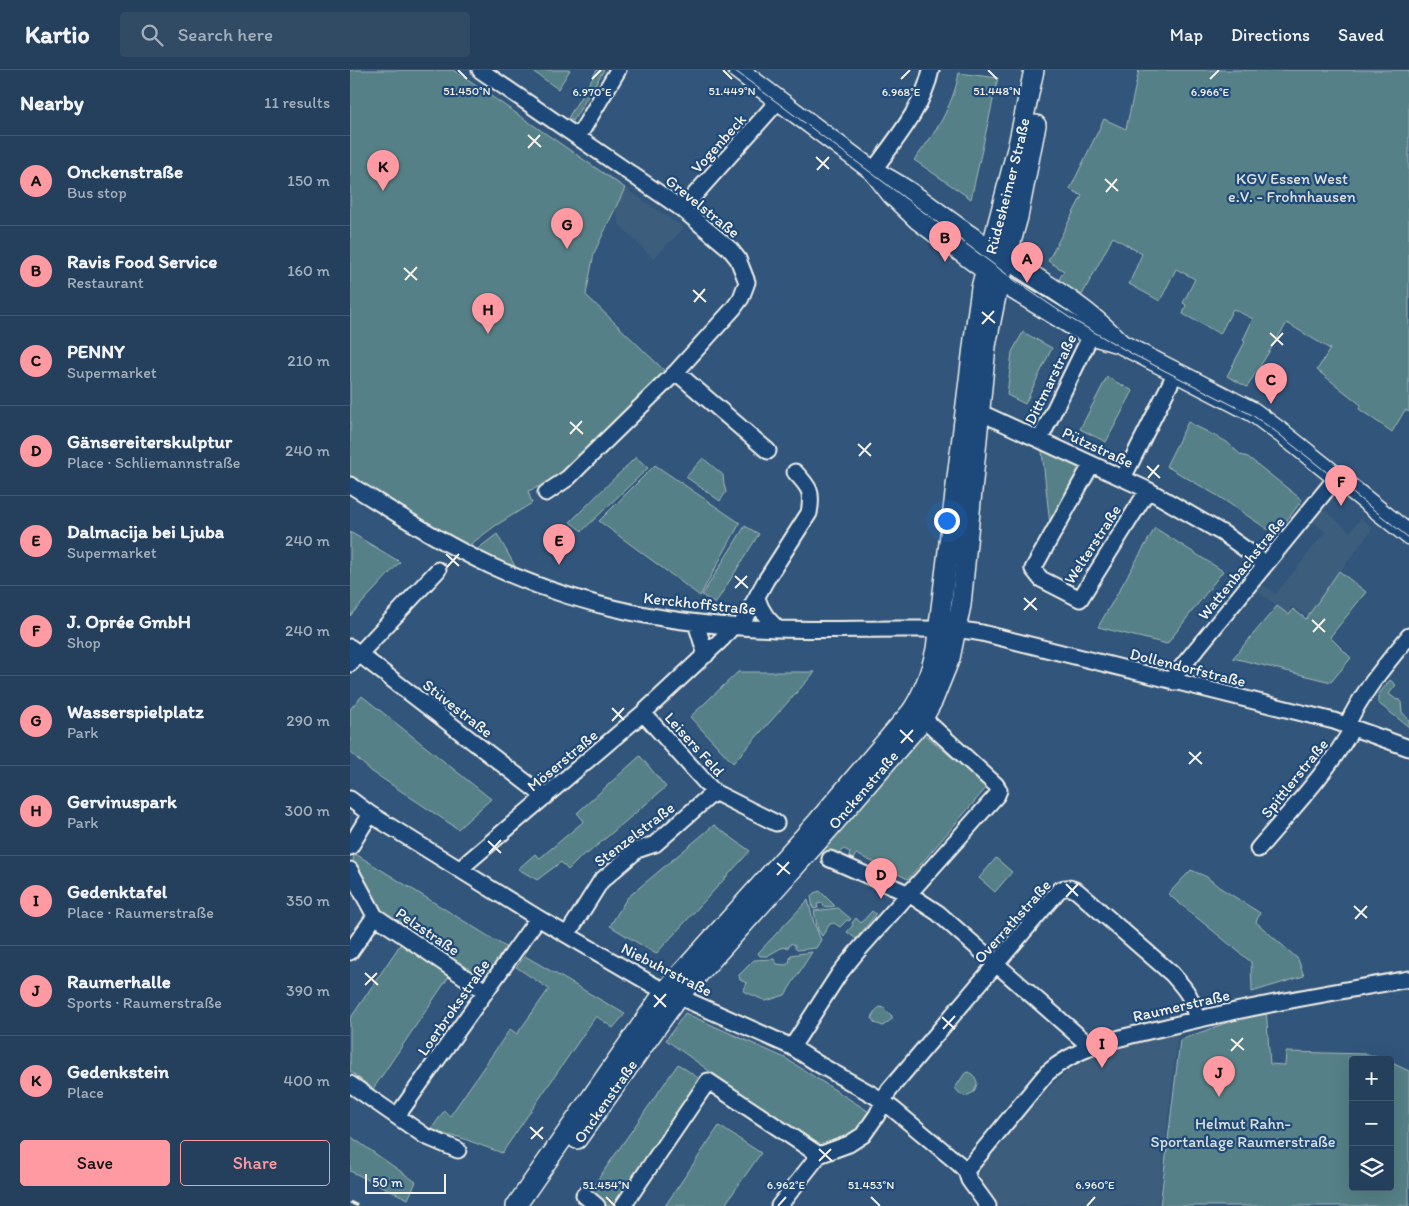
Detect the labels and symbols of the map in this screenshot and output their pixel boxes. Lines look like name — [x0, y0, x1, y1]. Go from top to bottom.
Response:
text: 51.450°N — [443, 84, 491, 98]
text: 51.449°N — [708, 84, 756, 98]
text: 51.448°N — [973, 84, 1021, 98]
text: 6.970°E — [572, 85, 612, 99]
text: 6.968°E — [882, 85, 921, 99]
text: 6.966°E — [1191, 85, 1230, 99]
street label: Vogenbeck — [687, 110, 750, 177]
street label: Rüdesheimer Straße — [981, 116, 1034, 256]
pin: K — [367, 150, 399, 191]
park label: KGV Essen West e.V. - Frohnhausen — [1228, 169, 1356, 206]
street label: Grevelstraße — [662, 171, 744, 242]
pin: G — [551, 208, 583, 249]
pin: B — [929, 221, 961, 262]
pin: A — [1011, 242, 1043, 283]
pin: H — [472, 293, 504, 334]
street label: Dittmarstraße — [1020, 331, 1081, 428]
pin: C — [1255, 363, 1287, 404]
street label: Pützstraße — [1059, 423, 1136, 472]
pin: F — [1325, 465, 1357, 506]
street label: Welterstraße — [1060, 501, 1125, 587]
your location — [934, 508, 960, 534]
street label: Wattenbachstraße — [1194, 513, 1289, 624]
pin: E — [543, 524, 575, 565]
street label: Kerckhoffstraße — [643, 588, 757, 619]
street label: Dollendorfstraße — [1128, 644, 1248, 691]
street label: Stüvestraße — [419, 675, 497, 742]
street label: Leisers Feld — [661, 708, 729, 781]
street label: Möserstraße — [523, 725, 602, 795]
street label: Spittlerstraße — [1257, 735, 1332, 822]
street label: Onckenstraße — [824, 746, 902, 833]
street label: Stenzelstraße — [590, 798, 678, 871]
pin: D — [865, 858, 897, 899]
street label: Overrathstraße — [970, 876, 1055, 967]
street label: Pelzstraße — [392, 903, 463, 960]
street label: Niebuhrstraße — [618, 938, 715, 1000]
street label: Loerbroksstraße — [413, 955, 494, 1059]
street label: Raumerstraße — [1131, 985, 1231, 1026]
pin: I — [1086, 1027, 1118, 1068]
street label: Onckenstraße — [570, 1056, 641, 1147]
pin: J — [1203, 1056, 1235, 1097]
park label: Helmut Rahn- Sportanlage Raumerstraße — [1150, 1114, 1336, 1151]
scale bar — [365, 1171, 446, 1194]
text: 51.454°N — [582, 1178, 630, 1192]
text: 6.962°E — [767, 1178, 806, 1192]
text: 51.453°N — [848, 1178, 894, 1192]
text: 6.960°E — [1075, 1178, 1115, 1192]

